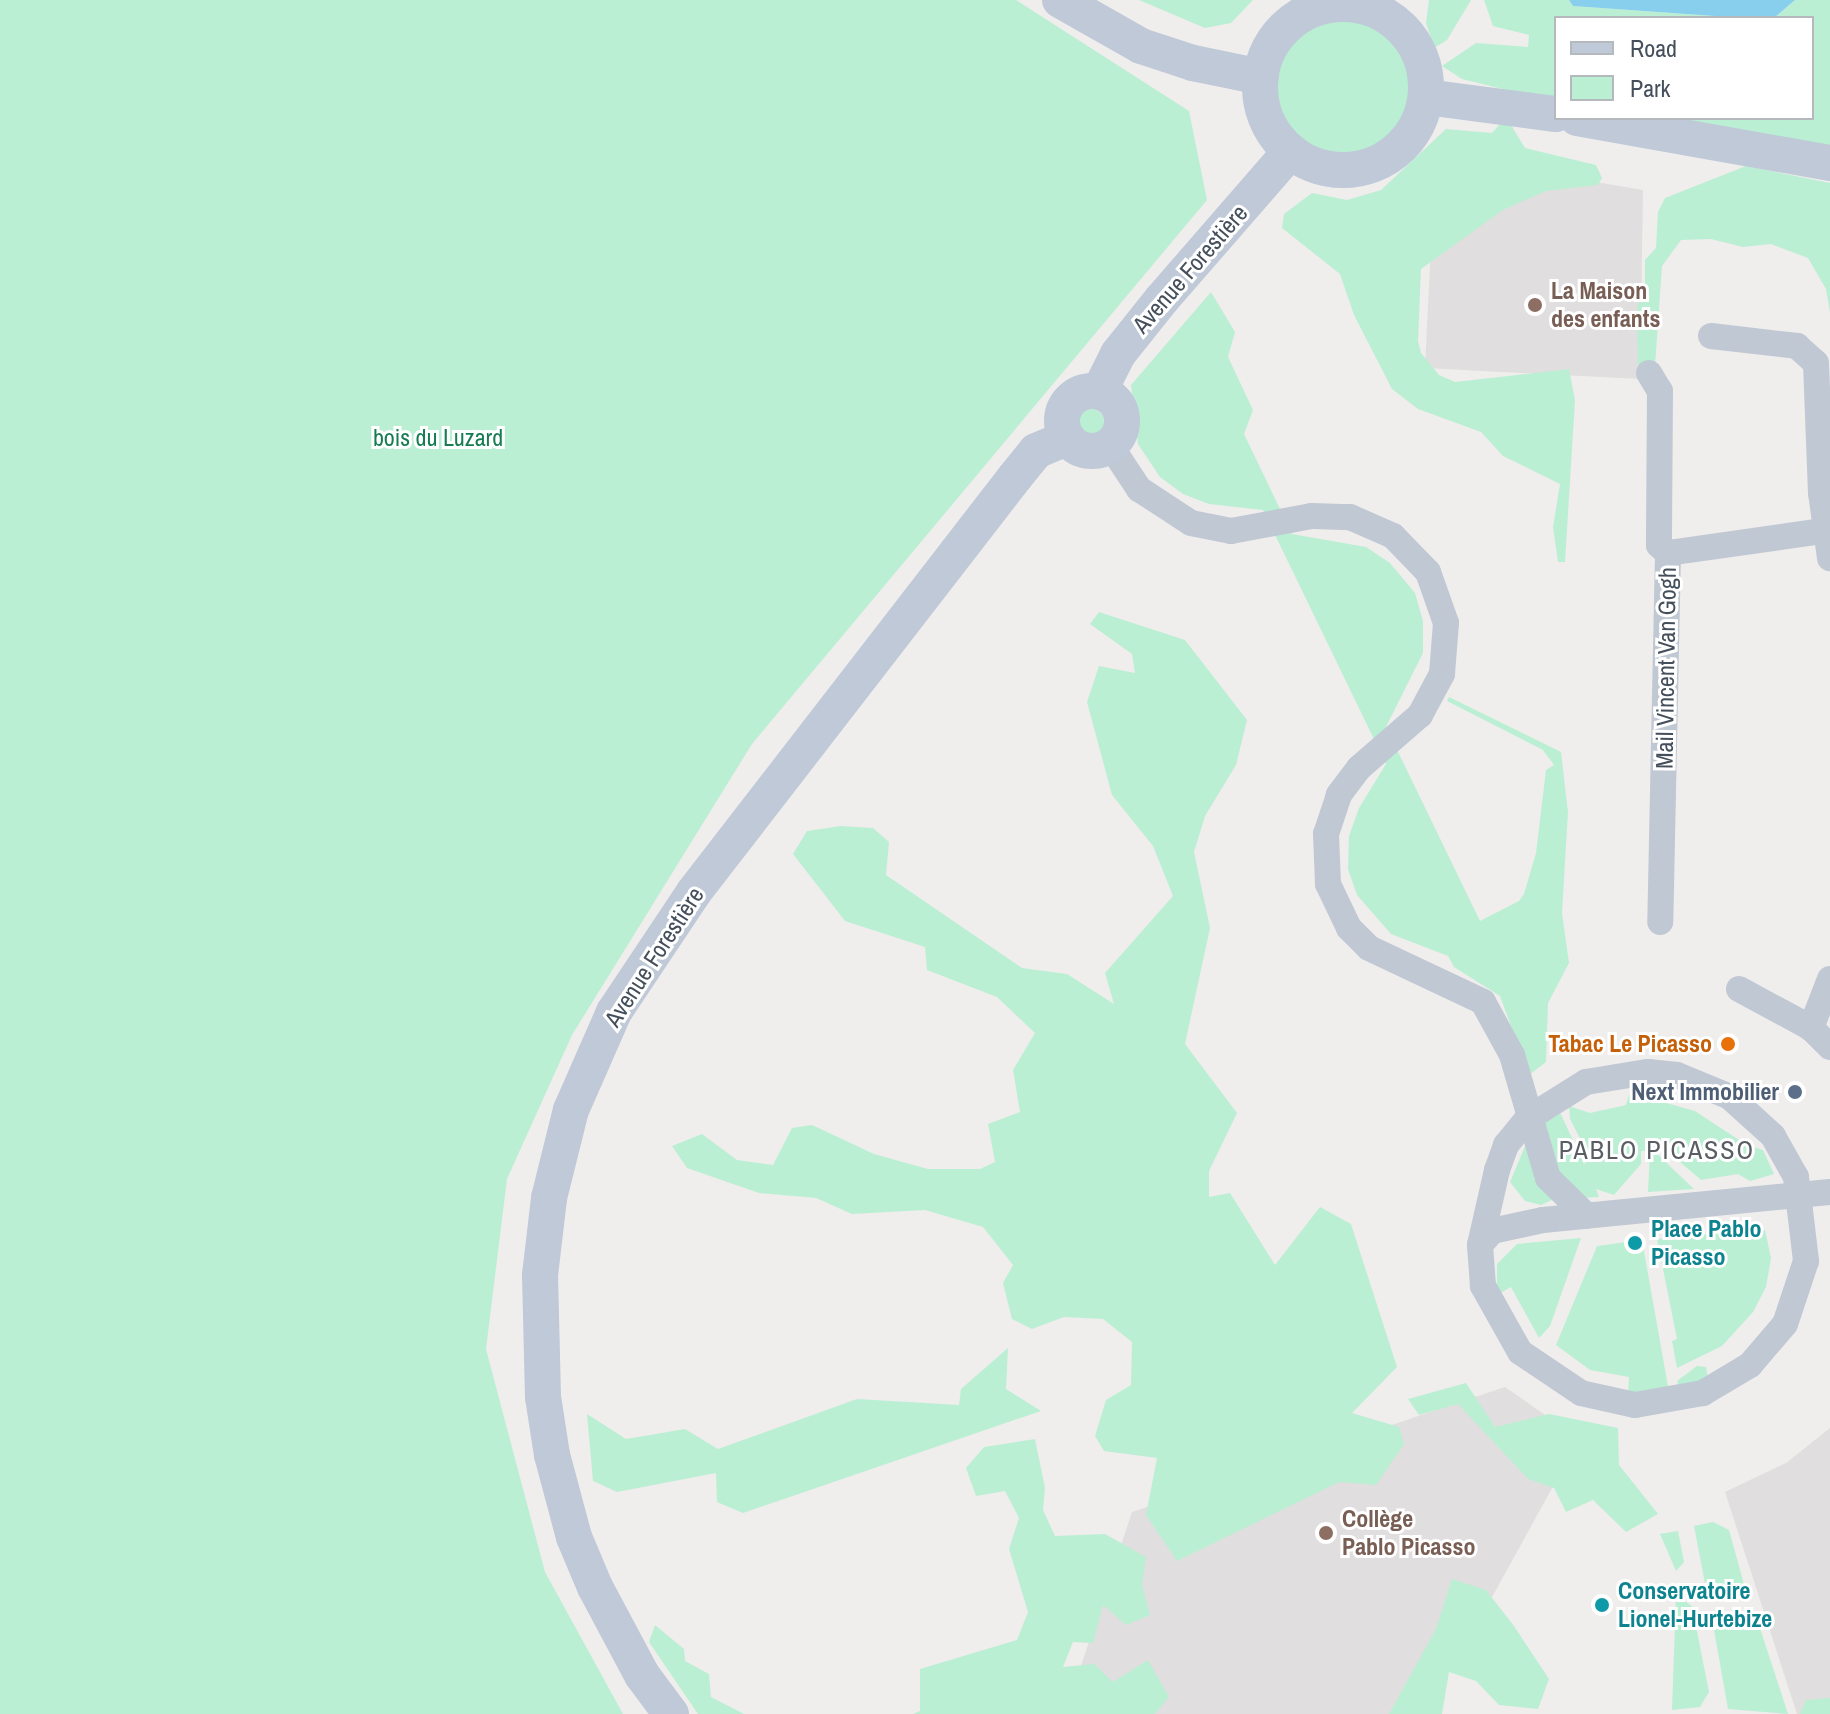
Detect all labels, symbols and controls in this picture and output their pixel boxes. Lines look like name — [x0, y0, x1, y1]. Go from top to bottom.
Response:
legend — [1554, 16, 1814, 120]
text: Road — [1630, 32, 1677, 64]
text: Park — [1630, 72, 1670, 104]
street label: Avenue Forestière — [1126, 199, 1254, 339]
place label: La Maison des enfants — [1551, 277, 1660, 333]
marker: La Maison des enfants — [1526, 296, 1544, 314]
park label: bois du Luzard — [373, 424, 503, 452]
street label: Mail Vincent Van Gogh — [1650, 567, 1682, 769]
street label: Avenue Forestière — [598, 882, 710, 1032]
place label: Tabac Le Picasso — [1548, 1030, 1712, 1058]
marker: Tabac Le Picasso — [1719, 1035, 1737, 1053]
place label: Next Immobilier — [1631, 1078, 1779, 1106]
marker: Next Immobilier — [1786, 1083, 1804, 1101]
district label: PABLO PICASSO — [1559, 1134, 1755, 1166]
place label: Place Pablo Picasso — [1651, 1215, 1761, 1271]
marker: Place Pablo Picasso — [1626, 1234, 1644, 1252]
place label: Collège Pablo Picasso — [1342, 1505, 1475, 1561]
marker: Collège Pablo Picasso — [1317, 1524, 1335, 1542]
place label: Conservatoire Lionel-Hurtebize — [1618, 1577, 1772, 1633]
marker: Conservatoire Lionel-Hurtebize — [1593, 1596, 1611, 1614]

